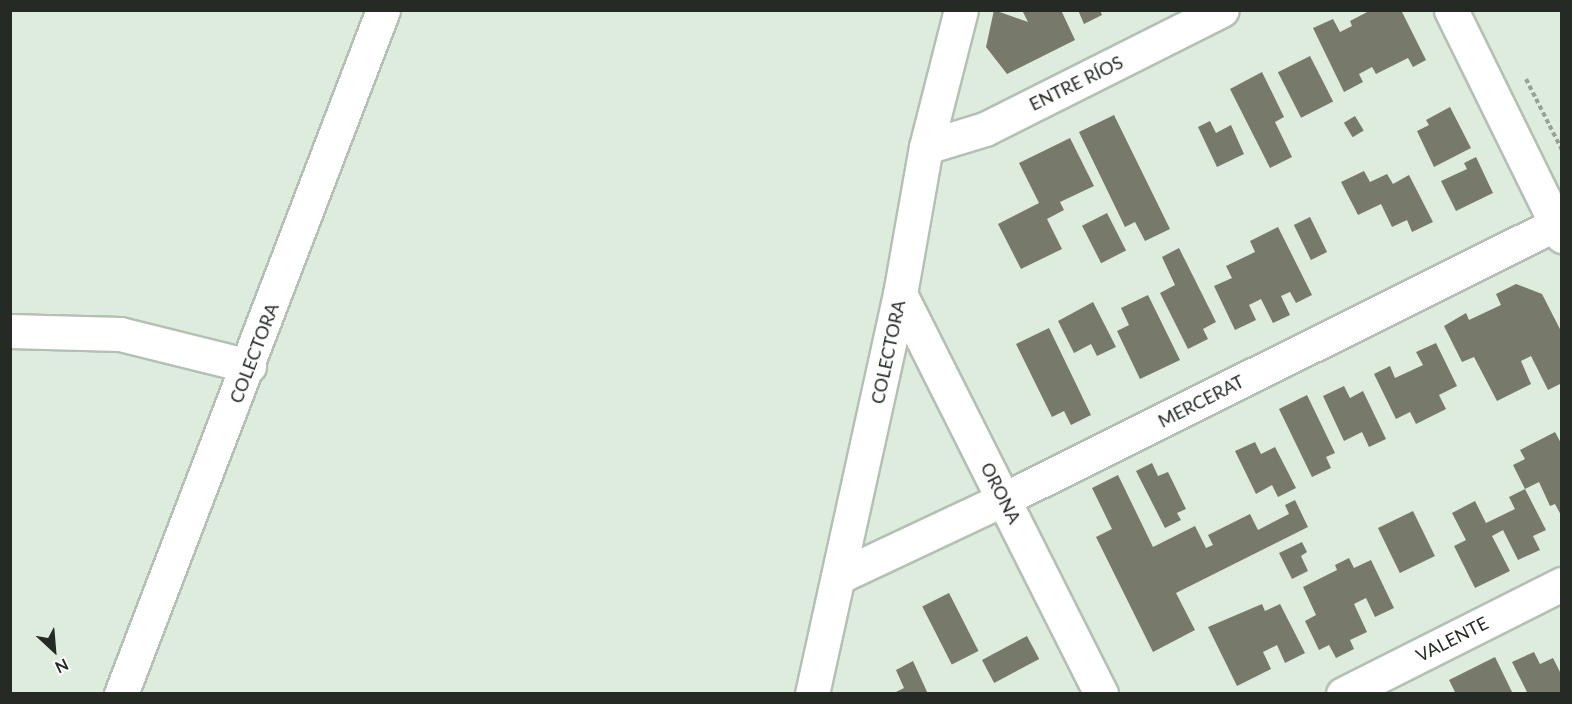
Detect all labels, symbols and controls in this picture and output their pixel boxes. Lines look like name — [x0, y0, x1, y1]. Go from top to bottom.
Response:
street label: ENTRE RÍOS — [1026, 51, 1126, 115]
street label: COLECTORA — [866, 298, 910, 406]
street label: COLECTORA — [225, 300, 283, 406]
street label: MERCERAT — [1154, 370, 1248, 432]
street label: ORONA — [976, 459, 1026, 527]
street label: VALENTE — [1412, 612, 1492, 666]
north arrow — [24, 620, 84, 680]
text: N — [52, 655, 72, 678]

